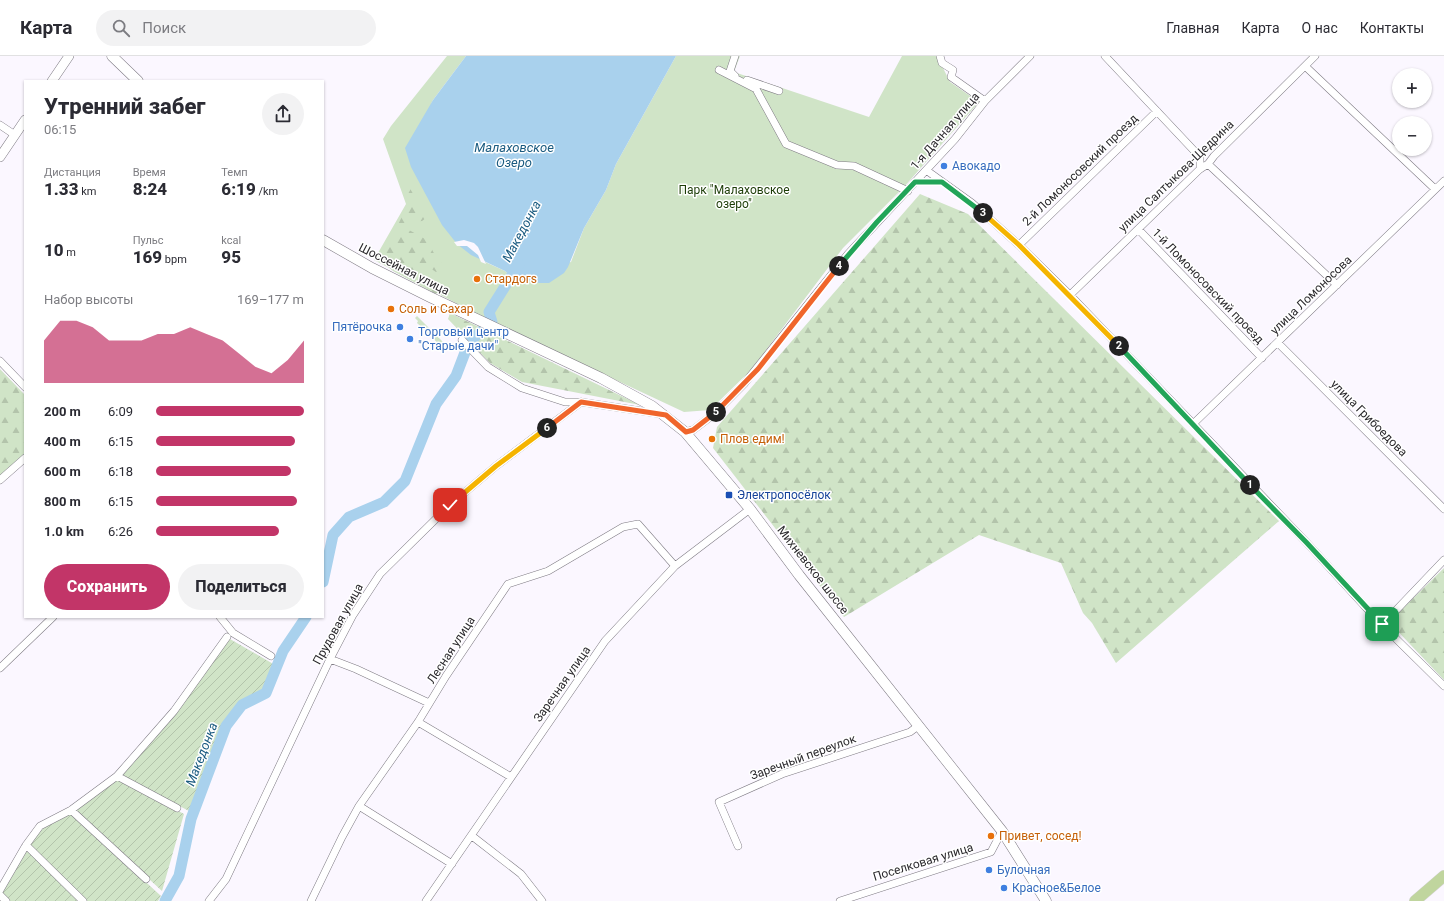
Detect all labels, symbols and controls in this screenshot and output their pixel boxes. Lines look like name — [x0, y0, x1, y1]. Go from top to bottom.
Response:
search box — [96, 10, 376, 46]
text: Карта — [20, 16, 72, 39]
icon: search — [110, 17, 132, 39]
text: Поиск — [142, 19, 186, 37]
text: Главная — [1166, 20, 1219, 36]
text: Карта — [1241, 20, 1280, 36]
text: О нас — [1302, 20, 1338, 36]
text: Контакты — [1360, 20, 1424, 36]
map controls — [1392, 68, 1432, 156]
button: + — [1392, 68, 1432, 108]
street label: 1-я Дачная улица — [908, 90, 982, 172]
button: share — [262, 93, 304, 135]
text: Утренний забег — [44, 94, 206, 119]
street label: 2-й Ломоносовский проезд — [1020, 111, 1140, 229]
button: − — [1392, 116, 1432, 156]
street label: улица Салтыкова-Щедрина — [1116, 117, 1236, 235]
text: 06:15 — [44, 122, 76, 137]
water label: Малаховское Озеро — [474, 140, 554, 170]
place label: Авокадо — [952, 159, 1001, 173]
marker: Авокадо — [939, 161, 949, 171]
text: Дистанция — [44, 166, 101, 179]
text: Время — [133, 166, 166, 179]
text: Темп — [221, 166, 248, 179]
text: 1.33 — [44, 179, 78, 199]
text: 8:24 — [133, 179, 167, 199]
text: 6:19 — [221, 179, 256, 199]
park label: Парк "Малаховское озеро" — [679, 183, 790, 211]
text: km — [78, 185, 96, 198]
text: /km — [256, 185, 278, 198]
water label: Македонка — [499, 198, 544, 264]
pin: 3 — [973, 203, 993, 223]
text: 3 — [980, 206, 986, 219]
street label: 1-й Ломоносовский проезд — [1149, 226, 1267, 346]
text: Пульс — [133, 234, 164, 247]
text: kcal — [221, 234, 241, 247]
text: 10 — [44, 240, 64, 260]
street label: Шоссейная улица — [356, 240, 452, 298]
text: m — [64, 246, 76, 259]
text: 169 — [133, 247, 162, 267]
text: 95 — [221, 247, 241, 267]
text: bpm — [162, 253, 187, 266]
street label: улица Ломоносова — [1268, 253, 1354, 337]
pin: 4 — [829, 256, 849, 276]
text: 4 — [836, 259, 842, 272]
place label: Стардогs — [485, 272, 537, 286]
marker: Стардогs — [472, 274, 482, 284]
text: Набор высоты — [44, 292, 133, 307]
text: 169–177 m — [237, 292, 304, 307]
place label: Соль и Сахар — [399, 302, 474, 316]
marker: Соль и Сахар — [386, 304, 396, 314]
place label: Пятёрочка — [332, 320, 392, 334]
marker: Пятёрочка — [395, 322, 405, 332]
place label: Торговый центр "Старые дачи" — [418, 325, 509, 353]
marker: Торговый центр "Старые дачи" — [405, 334, 415, 344]
pin: 2 — [1109, 336, 1129, 356]
text: 2 — [1116, 339, 1122, 352]
street label: улица Грибоедова — [1328, 377, 1410, 459]
pin: 5 — [706, 402, 726, 422]
text: 200 m — [44, 404, 81, 419]
text: 6:09 — [108, 404, 133, 419]
text: 5 — [713, 405, 719, 418]
pin: 6 — [537, 418, 557, 438]
text: 6 — [544, 421, 550, 434]
place label: Плов едим! — [720, 432, 785, 446]
text: 400 m — [44, 434, 81, 449]
text: 6:15 — [108, 434, 133, 449]
marker: Плов едим! — [707, 434, 717, 444]
text: 600 m — [44, 464, 81, 479]
text: 6:18 — [108, 464, 133, 479]
pin: 1 — [1240, 475, 1260, 495]
text: 1 — [1247, 478, 1253, 491]
pin — [433, 488, 467, 522]
place label: Электропосёлок — [737, 488, 831, 502]
marker: Электропосёлок — [724, 490, 734, 500]
text: 800 m — [44, 494, 81, 509]
text: 6:15 — [108, 494, 133, 509]
icon: check — [439, 494, 461, 516]
street label: Михневское шоссе — [774, 523, 852, 617]
text: 1.0 km — [44, 524, 84, 539]
text: 6:26 — [108, 524, 133, 539]
button: Сохранить — [44, 564, 170, 610]
button: Поделиться — [178, 564, 304, 610]
street label: Прудовая улица — [310, 581, 366, 667]
pin — [1365, 607, 1399, 641]
icon: arrive — [1371, 613, 1393, 635]
street label: Лесная улица — [424, 614, 478, 686]
street label: Заречная улица — [531, 643, 593, 725]
water label: Македонка — [182, 720, 221, 788]
street label: Заречный переулок — [748, 731, 858, 783]
place label: Привет, сосед! — [999, 829, 1082, 843]
marker: Привет, сосед! — [986, 831, 996, 841]
street label: Поселковая улица — [871, 840, 975, 884]
place label: Булочная — [997, 863, 1050, 877]
marker: Булочная — [984, 865, 994, 875]
place label: Красное&Белое — [1012, 881, 1101, 895]
marker: Красное&Белое — [999, 883, 1009, 893]

